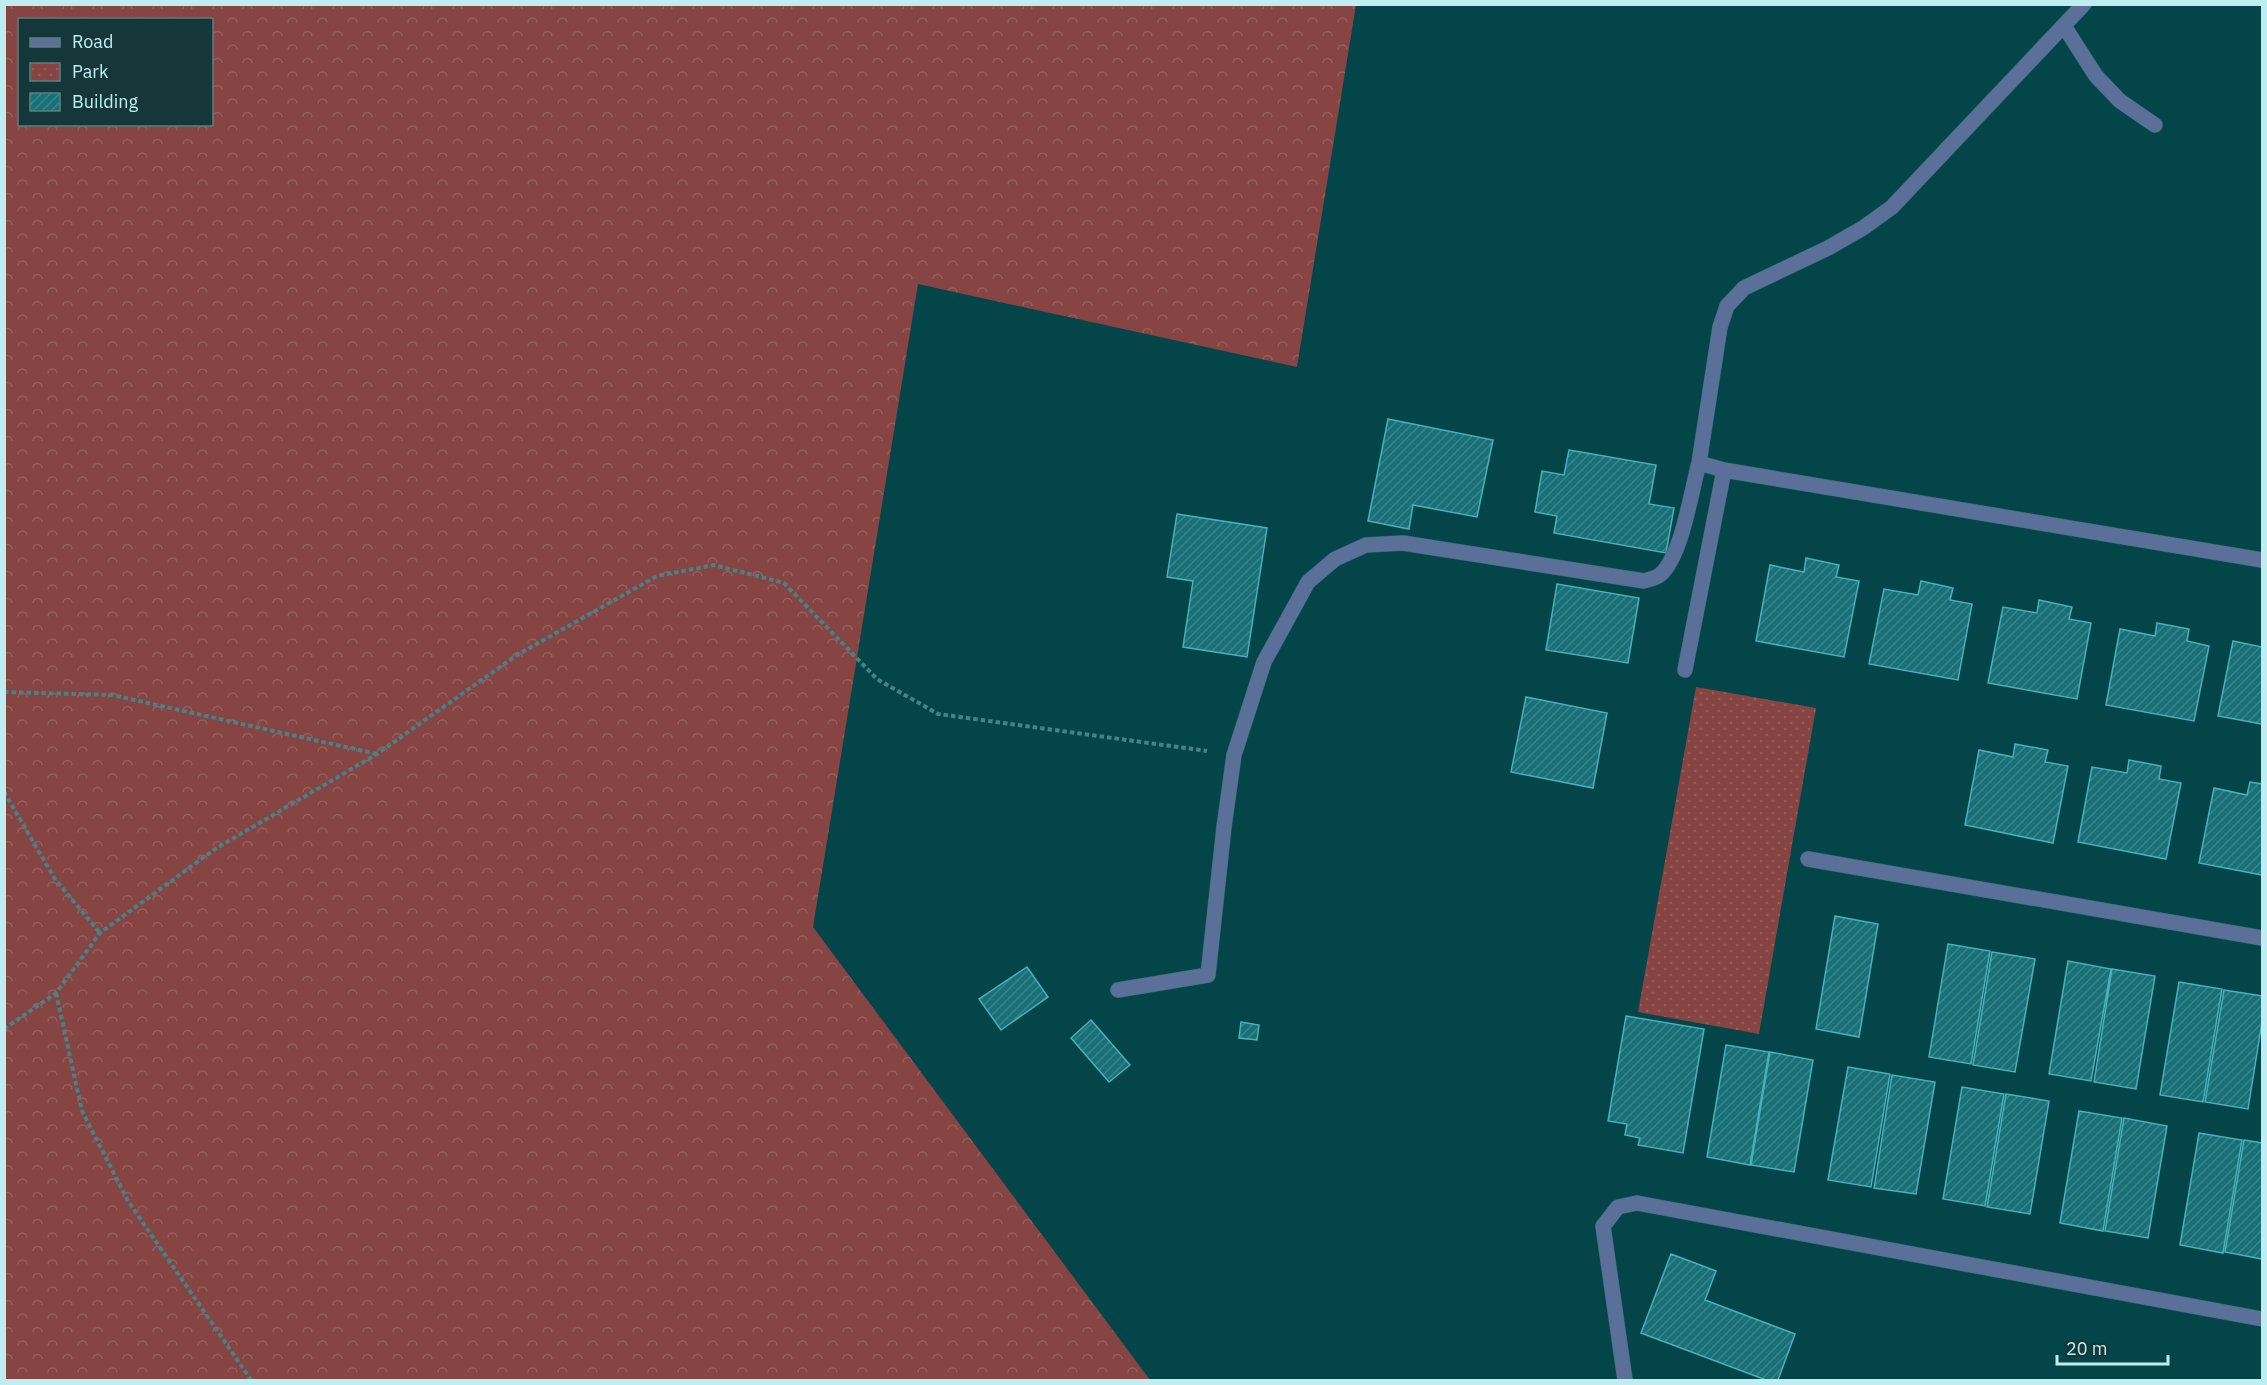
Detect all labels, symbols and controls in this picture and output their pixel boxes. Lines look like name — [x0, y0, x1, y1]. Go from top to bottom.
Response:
legend — [18, 18, 213, 126]
text: Road — [72, 30, 113, 53]
text: Park — [72, 60, 109, 83]
text: Building — [72, 90, 139, 113]
scale bar — [2057, 1328, 2168, 1366]
text: 20 m — [2066, 1337, 2108, 1360]

